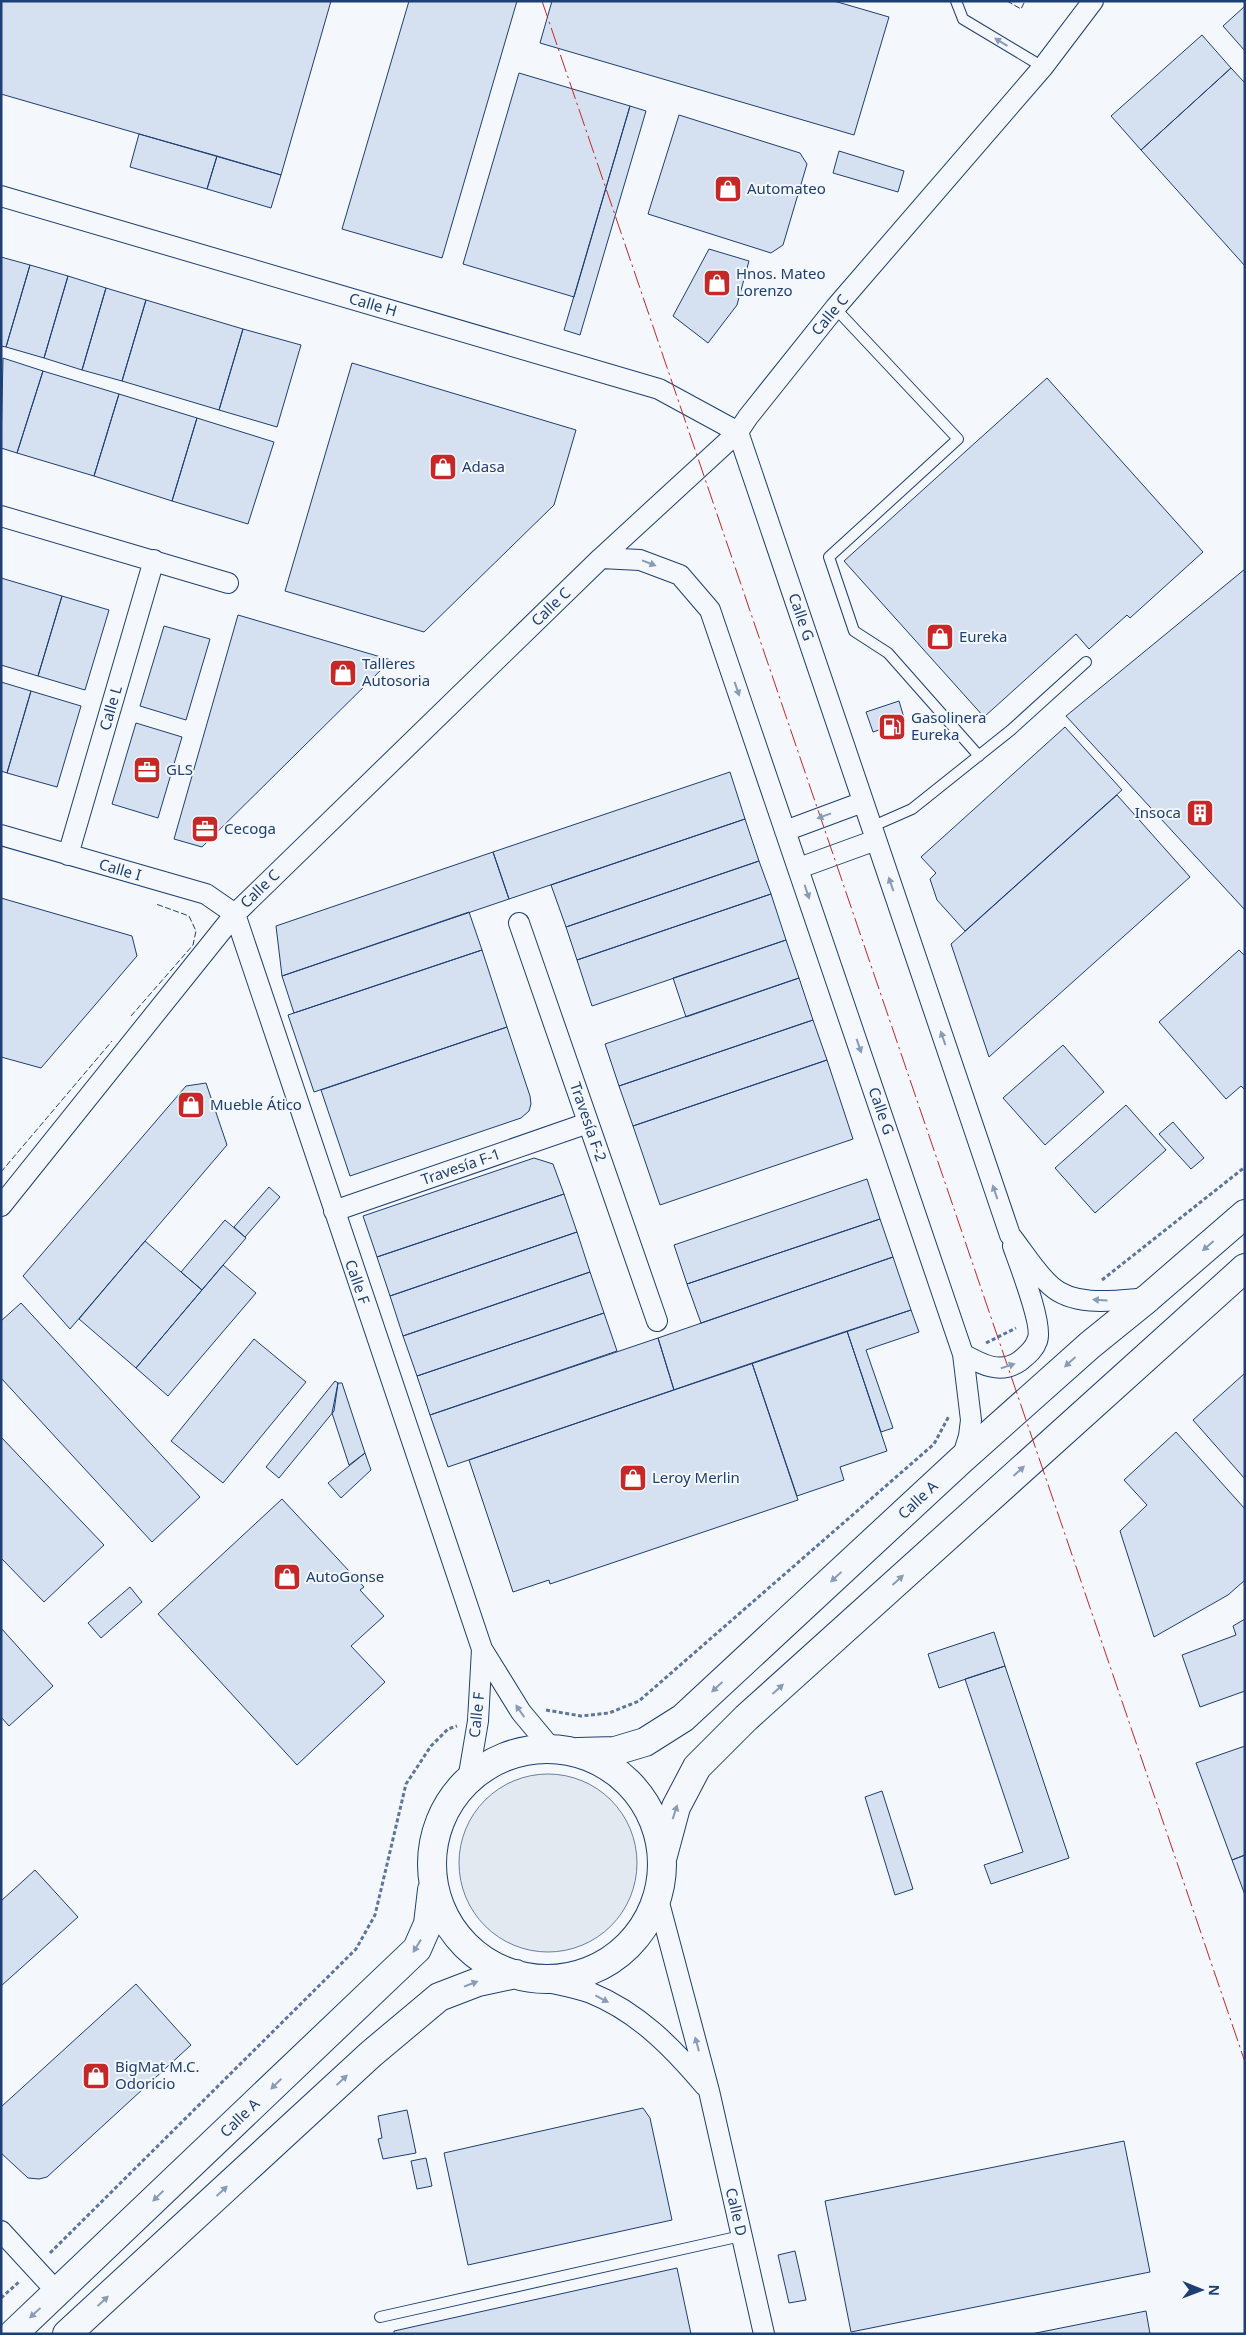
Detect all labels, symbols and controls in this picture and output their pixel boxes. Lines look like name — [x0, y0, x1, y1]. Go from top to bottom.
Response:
one-way arrow — [995, 38, 1008, 47]
shop icon: Automateo — [713, 174, 743, 204]
place label: Automateo — [747, 178, 826, 198]
place label: Hnos. Mateo Lorenzo — [736, 263, 826, 300]
shop icon: Hnos. Mateo Lorenzo — [702, 268, 732, 298]
street label: Calle H — [347, 288, 400, 320]
street label: Calle C — [806, 289, 852, 339]
shop icon: Adasa — [428, 452, 458, 482]
place label: Adasa — [462, 456, 505, 476]
one-way arrow — [642, 560, 656, 568]
street label: Calle C — [526, 582, 575, 630]
street label: Calle G — [785, 590, 819, 643]
shop icon: Eureka — [925, 622, 955, 652]
place label: Eureka — [959, 626, 1007, 646]
place label: Talleres Autosoria — [362, 653, 430, 690]
shop icon: Talleres Autosoria — [328, 658, 358, 688]
one-way arrow — [733, 682, 741, 697]
street label: Calle L — [94, 683, 126, 733]
place label: Gasolinera Eureka — [911, 707, 986, 744]
fuel station icon: Gasolinera Eureka — [877, 712, 907, 742]
office icon: GLS — [132, 755, 162, 785]
place label: GLS — [166, 759, 193, 779]
building icon: Insoca — [1185, 798, 1215, 828]
place label: Insoca — [1135, 802, 1181, 822]
one-way arrow — [817, 813, 832, 820]
office icon: Cecoga — [190, 814, 220, 844]
place label: Cecoga — [224, 818, 276, 838]
street label: Calle I — [97, 853, 144, 885]
street label: Calle C — [235, 864, 284, 912]
one-way arrow — [887, 877, 894, 892]
one-way arrow — [803, 885, 811, 900]
one-way arrow — [939, 1031, 946, 1046]
one-way arrow — [855, 1039, 863, 1054]
street label: Travesía F-2 — [566, 1079, 612, 1164]
street label: Calle G — [865, 1084, 899, 1137]
shop icon: Mueble Ático — [176, 1090, 206, 1120]
place label: Mueble Ático — [210, 1094, 302, 1114]
street label: Travesía F-1 — [418, 1143, 503, 1189]
one-way arrow — [991, 1184, 999, 1199]
one-way arrow — [1202, 1240, 1215, 1251]
street label: Calle F — [341, 1257, 375, 1307]
one-way arrow — [1091, 1295, 1107, 1303]
one-way arrow — [1065, 1356, 1077, 1368]
one-way arrow — [1001, 1361, 1016, 1369]
shop icon: Leroy Merlin — [618, 1463, 648, 1493]
one-way arrow — [1013, 1466, 1026, 1477]
place label: Leroy Merlin — [652, 1467, 740, 1487]
street label: Calle A — [893, 1475, 942, 1523]
shop icon: AutoGonse — [272, 1562, 302, 1592]
place label: AutoGonse — [306, 1566, 384, 1586]
one-way arrow — [829, 1571, 842, 1582]
one-way arrow — [892, 1574, 904, 1586]
one-way arrow — [711, 1681, 723, 1693]
one-way arrow — [771, 1683, 783, 1695]
street label: Calle F — [464, 1691, 488, 1739]
one-way arrow — [516, 1704, 526, 1717]
one-way arrow — [672, 1804, 680, 1819]
one-way arrow — [413, 1939, 422, 1953]
one-way arrow — [464, 1980, 478, 1988]
one-way arrow — [594, 1995, 609, 2003]
one-way arrow — [693, 2036, 701, 2051]
place label: BigMat M.C. Odoricio — [115, 2056, 200, 2093]
shop icon: BigMat M.C. Odoricio — [81, 2061, 111, 2091]
one-way arrow — [336, 2075, 348, 2086]
one-way arrow — [270, 2078, 282, 2090]
street label: Calle A — [215, 2093, 264, 2141]
one-way arrow — [216, 2185, 228, 2197]
street label: Calle D — [722, 2186, 752, 2238]
one-way arrow — [153, 2190, 165, 2202]
north arrow — [1176, 2265, 1226, 2315]
text: N — [1205, 2284, 1224, 2296]
one-way arrow — [97, 2295, 109, 2307]
one-way arrow — [29, 2307, 41, 2319]

